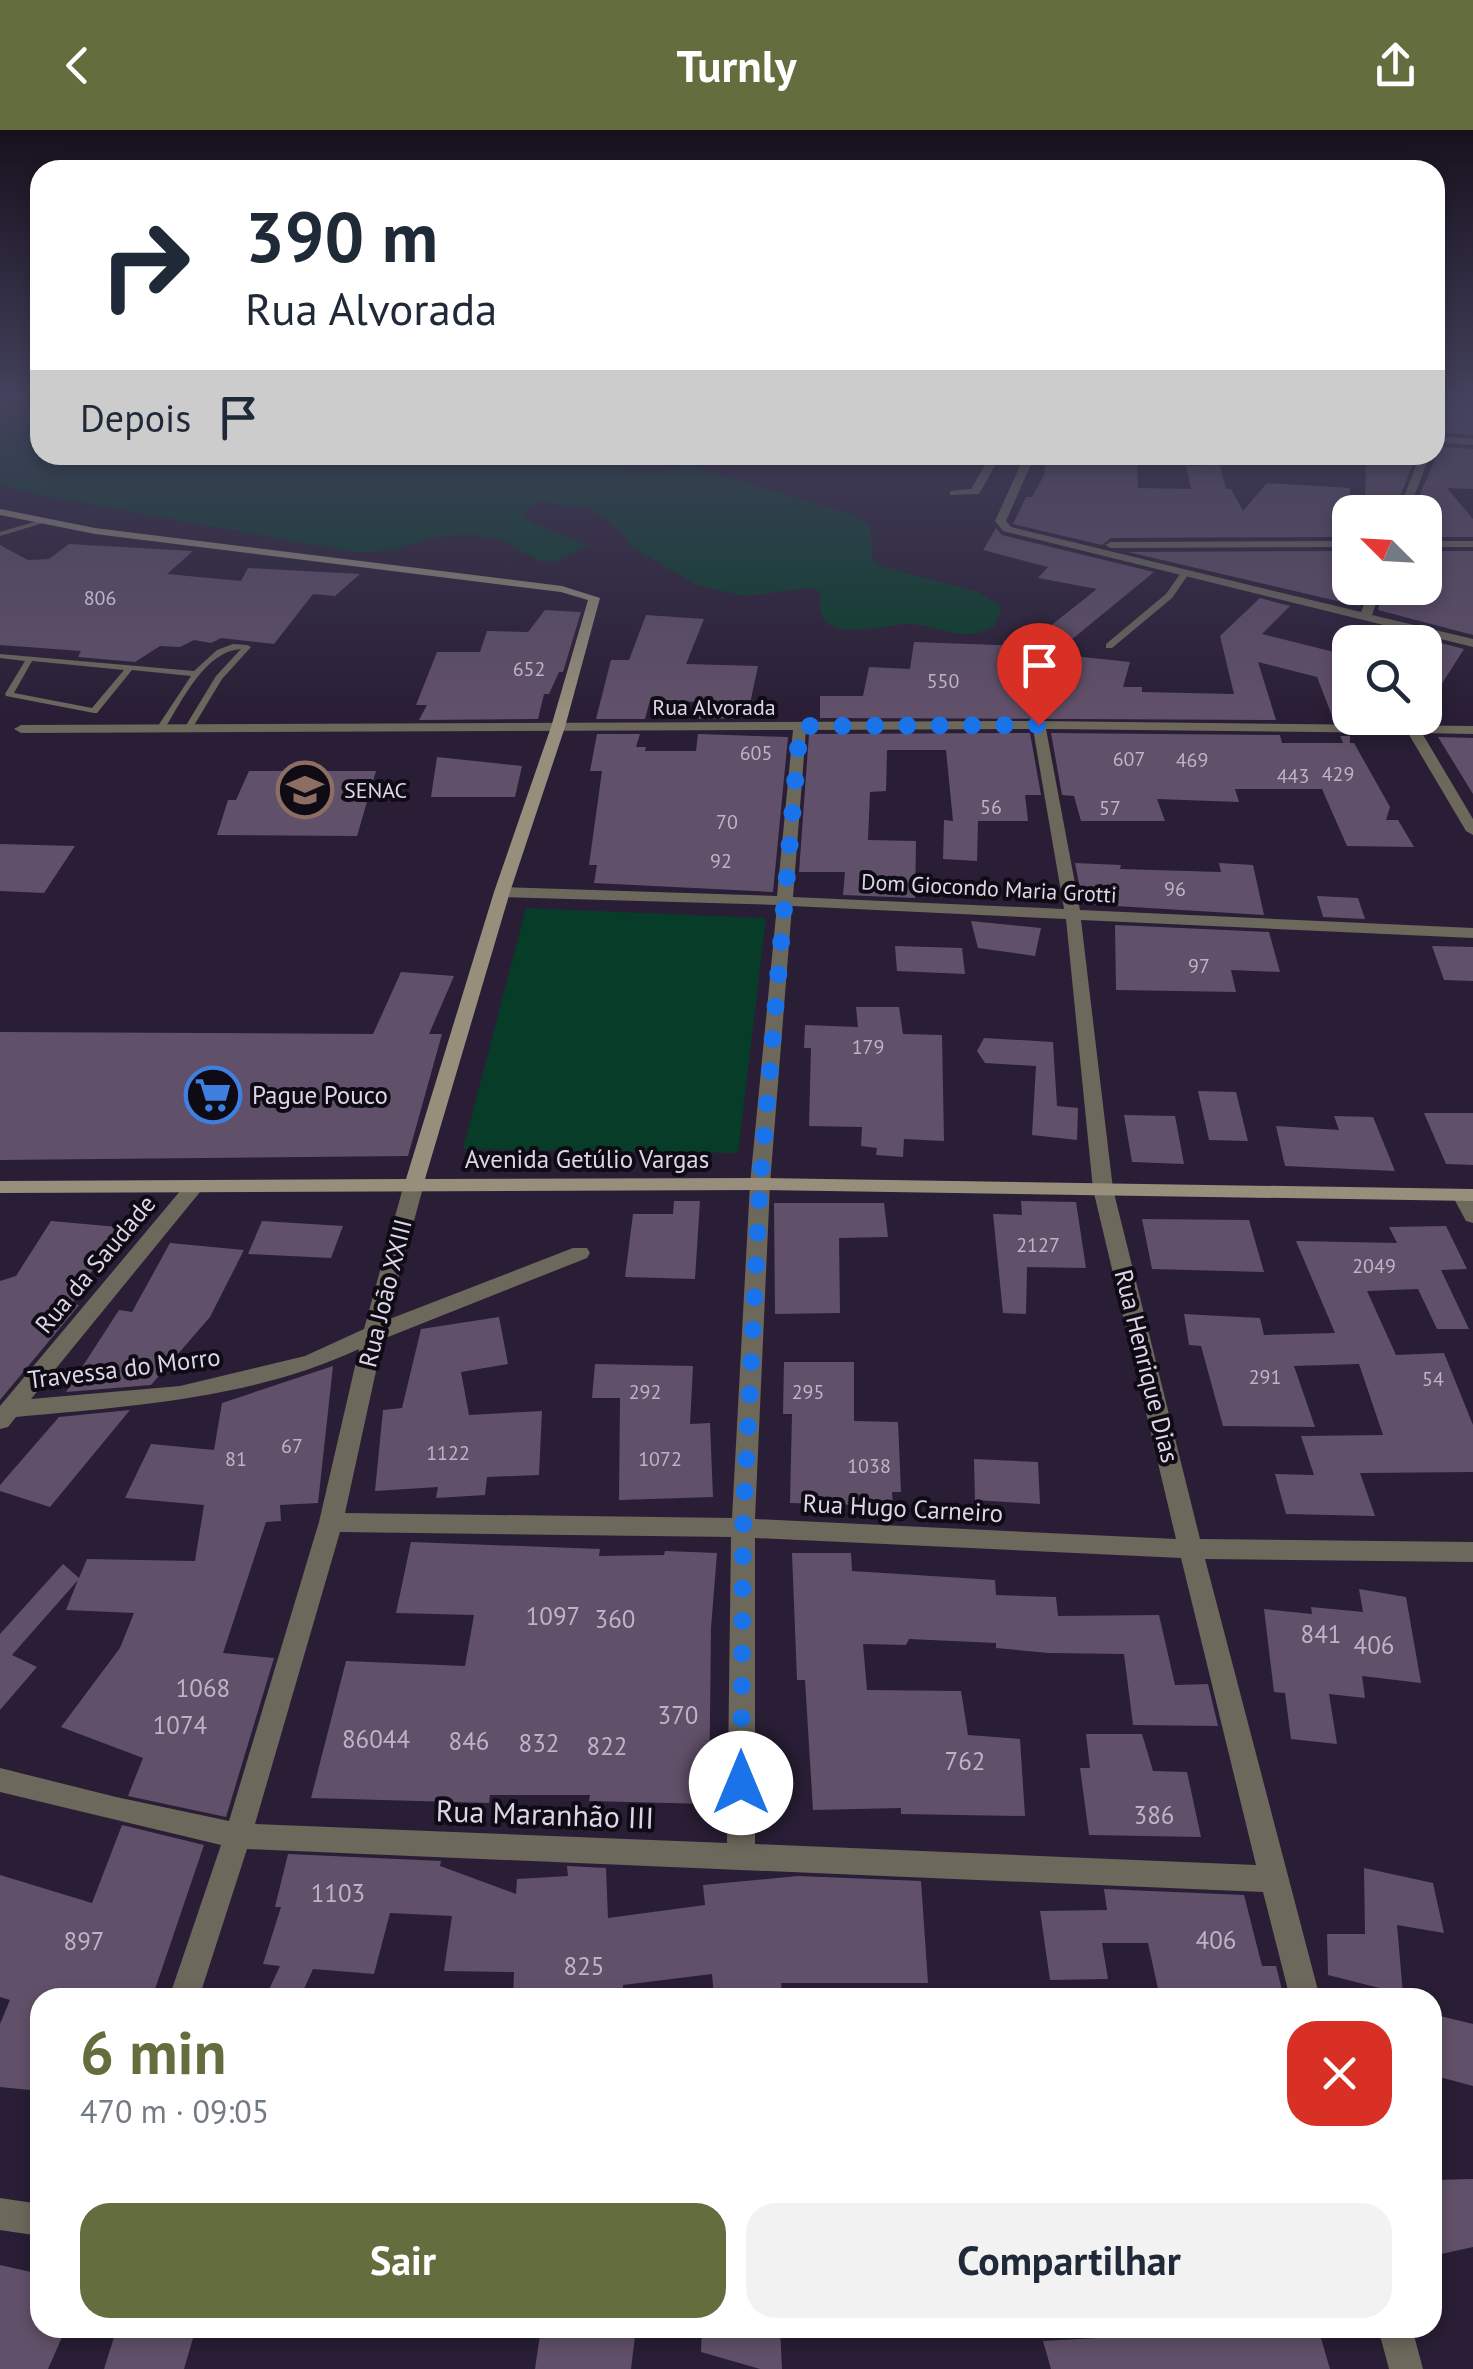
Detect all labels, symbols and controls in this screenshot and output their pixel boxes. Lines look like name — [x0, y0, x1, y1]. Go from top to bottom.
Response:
text: Turnly — [676, 36, 797, 94]
icon: back — [50, 38, 105, 93]
icon: share — [1368, 38, 1423, 93]
text: 390 m — [245, 191, 438, 281]
icon: right — [80, 200, 210, 330]
text: Rua Alvorada — [245, 279, 497, 337]
icon: arrive — [211, 390, 266, 445]
text: Depois — [80, 393, 191, 442]
north arrow — [1332, 495, 1442, 605]
map controls — [1332, 495, 1442, 735]
house number: 806 — [84, 585, 116, 611]
pin — [997, 623, 1082, 726]
button: search — [1332, 625, 1442, 735]
icon: arrive — [1012, 638, 1067, 693]
house number: 652 — [513, 656, 545, 682]
house number: 550 — [927, 668, 959, 694]
street label: Rua Alvorada — [652, 693, 776, 721]
house number: 605 — [740, 740, 772, 766]
house number: 607 — [1113, 746, 1145, 772]
house number: 469 — [1176, 747, 1208, 773]
school or university icon: SENAC — [275, 760, 335, 820]
house number: 429 — [1322, 761, 1354, 787]
house number: 443 — [1277, 763, 1309, 789]
place label: SENAC — [344, 776, 407, 804]
house number: 56 — [980, 794, 1002, 820]
house number: 57 — [1099, 795, 1121, 821]
house number: 70 — [716, 809, 738, 835]
house number: 92 — [710, 848, 732, 874]
street label: Dom Giocondo Maria Grotti — [861, 867, 1117, 909]
house number: 96 — [1164, 876, 1186, 902]
house number: 97 — [1188, 953, 1210, 979]
house number: 179 — [852, 1034, 884, 1060]
supermarket icon: Pague Pouco — [183, 1065, 243, 1125]
place label: Pague Pouco — [252, 1079, 388, 1111]
street label: Avenida Getúlio Vargas — [465, 1143, 709, 1175]
street label: Rua da Saudade — [28, 1188, 162, 1340]
street label: Rua João XXIII — [351, 1216, 419, 1370]
house number: 2127 — [1016, 1232, 1060, 1258]
house number: 2049 — [1352, 1253, 1396, 1279]
street label: Rua Henrique Dias — [1108, 1266, 1186, 1466]
street label: Travessa do Morro — [26, 1340, 222, 1396]
house number: 291 — [1249, 1364, 1281, 1390]
house number: 54 — [1422, 1366, 1444, 1392]
house number: 292 — [629, 1379, 661, 1405]
house number: 295 — [792, 1379, 824, 1405]
house number: 67 — [281, 1433, 303, 1459]
house number: 1122 — [426, 1440, 470, 1466]
house number: 81 — [225, 1446, 247, 1472]
house number: 1072 — [638, 1446, 682, 1472]
house number: 1038 — [847, 1453, 891, 1479]
street label: Rua Hugo Carneiro — [802, 1487, 1004, 1529]
house number: 1097 — [526, 1600, 580, 1632]
house number: 360 — [595, 1603, 635, 1635]
house number: 841 — [1301, 1618, 1341, 1650]
house number: 406 — [1354, 1629, 1394, 1661]
house number: 1068 — [176, 1672, 230, 1704]
house number: 370 — [658, 1699, 698, 1731]
house number: 1074 — [153, 1709, 208, 1741]
house number: 86044 — [342, 1723, 410, 1755]
house number: 846 — [449, 1725, 489, 1757]
house number: 832 — [519, 1727, 559, 1759]
house number: 822 — [587, 1730, 627, 1762]
position arrow — [689, 1731, 793, 1835]
house number: 762 — [945, 1745, 985, 1777]
street label: Rua Maranhão III — [435, 1790, 655, 1837]
house number: 386 — [1134, 1799, 1174, 1831]
house number: 1103 — [311, 1877, 365, 1909]
house number: 406 — [1196, 1924, 1236, 1956]
house number: 897 — [64, 1925, 104, 1957]
house number: 825 — [564, 1950, 604, 1982]
text: 6 min — [80, 2013, 226, 2091]
button: close — [1287, 2021, 1392, 2126]
text: 470 m · 09:05 — [80, 2090, 269, 2132]
button: Sair — [80, 2203, 726, 2318]
button: Compartilhar — [746, 2203, 1392, 2318]

